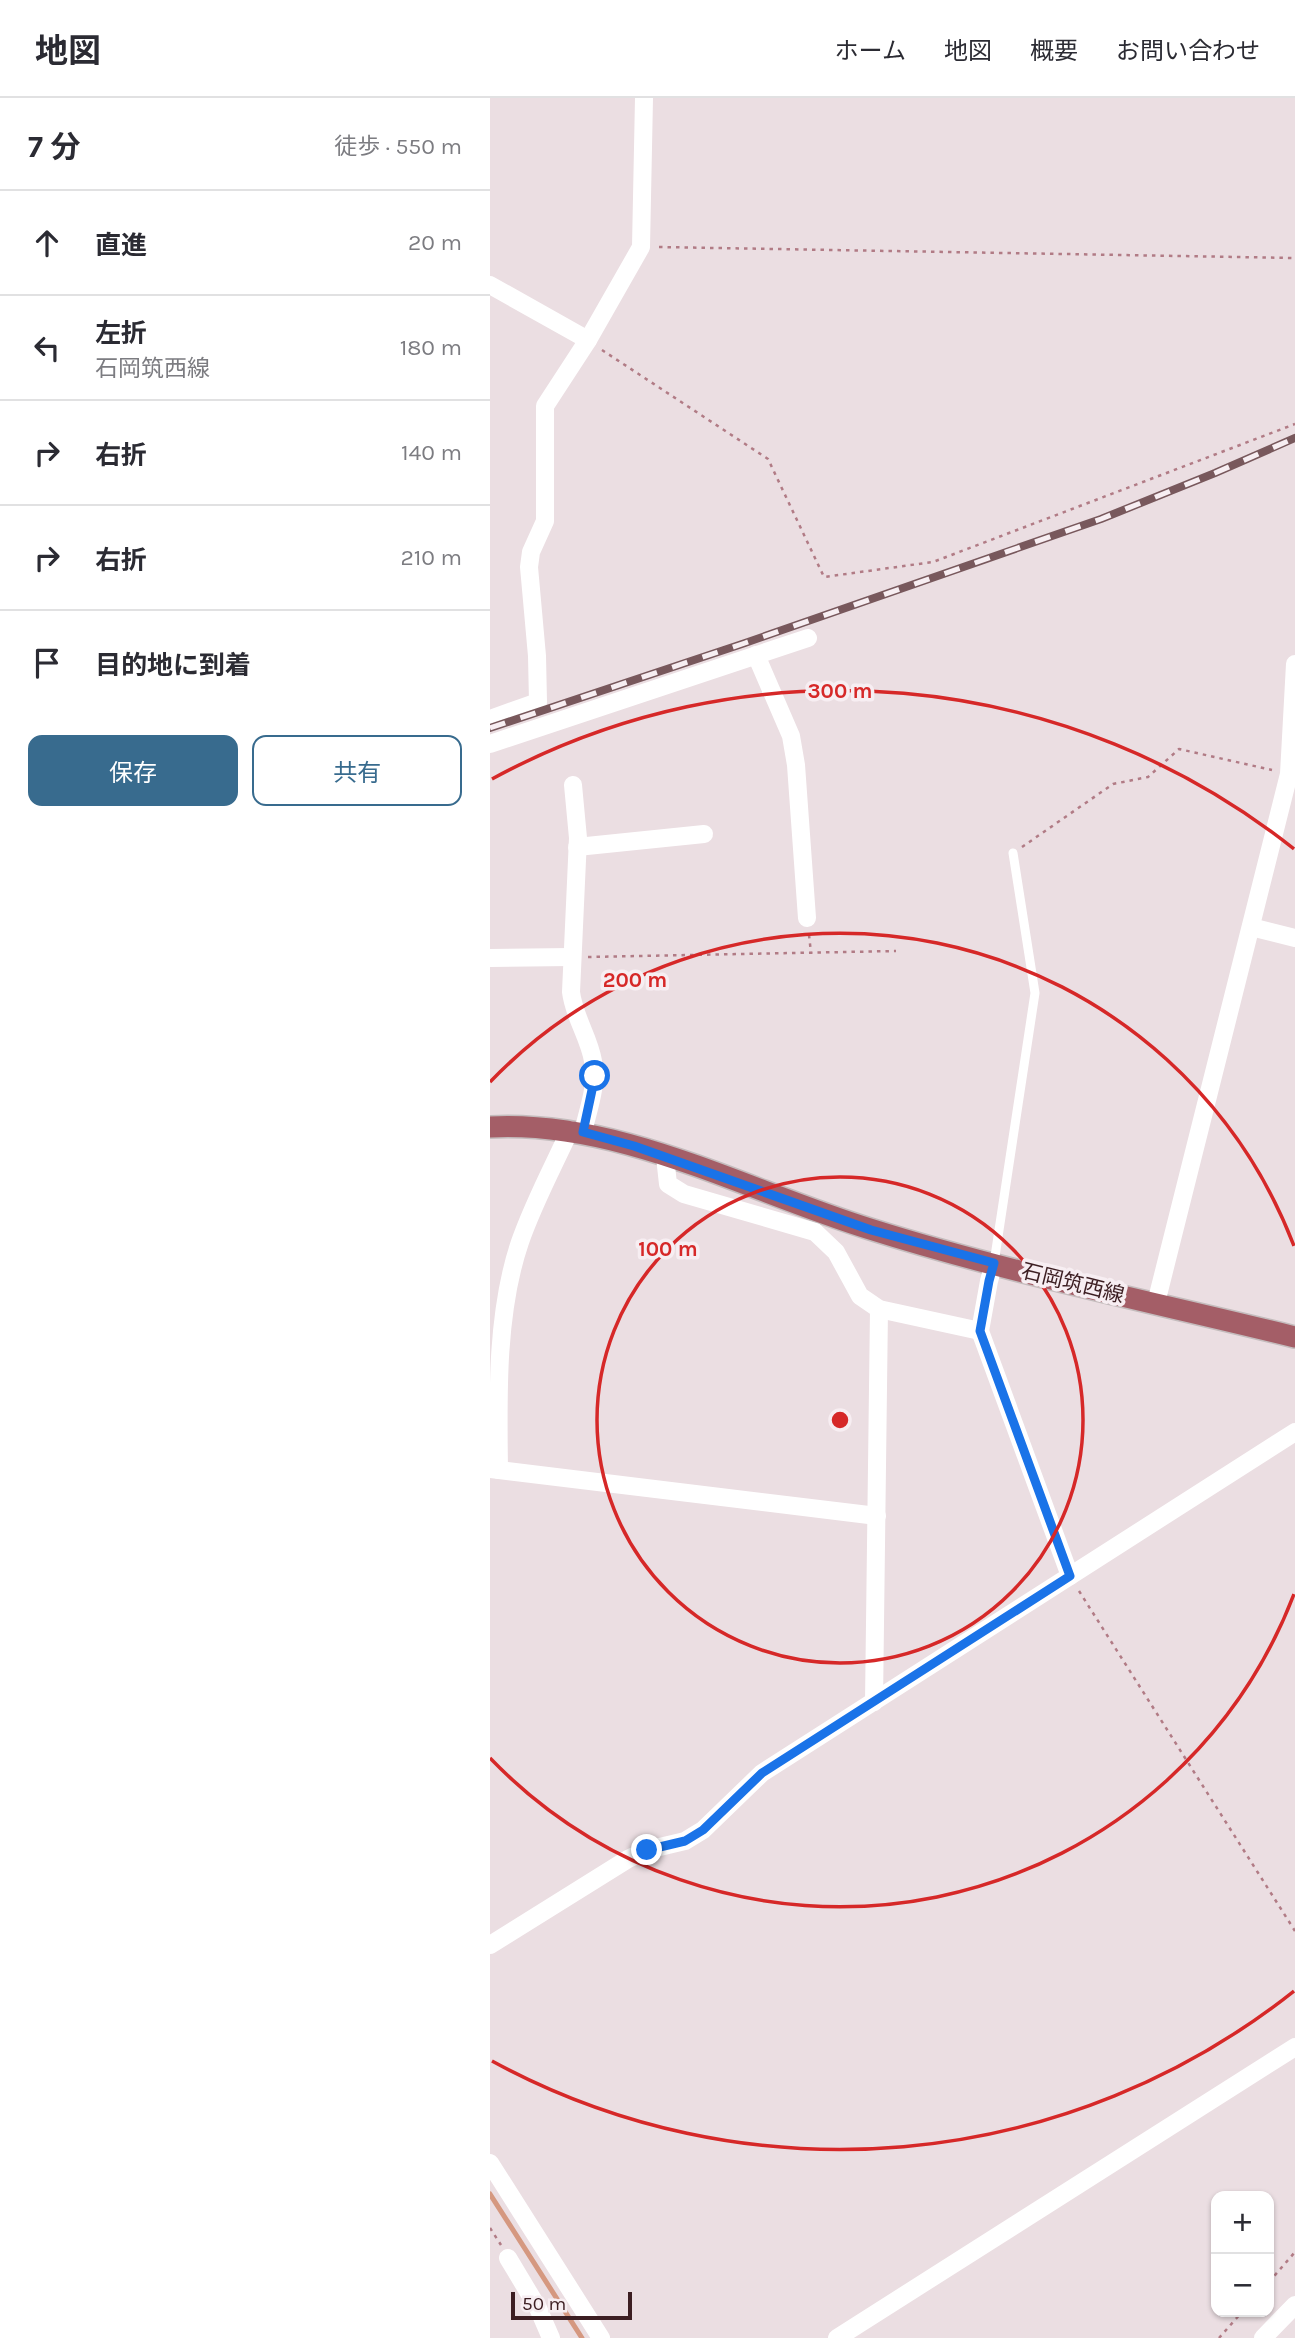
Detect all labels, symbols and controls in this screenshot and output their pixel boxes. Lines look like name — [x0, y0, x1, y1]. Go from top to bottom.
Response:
text: 地図 — [35, 32, 101, 70]
text: ホーム — [835, 37, 906, 65]
text: 地図 — [944, 37, 992, 65]
text: 概要 — [1030, 37, 1078, 65]
text: お問い合わせ — [1116, 37, 1260, 65]
text: 7 分 — [28, 129, 81, 165]
text: 徒歩 · 550 m — [334, 133, 462, 160]
icon: ahead — [28, 224, 66, 262]
text: 20 m — [408, 229, 462, 256]
text: 直進 — [95, 230, 147, 261]
text: 左折 — [95, 318, 147, 349]
icon: left — [28, 329, 66, 367]
text: 180 m — [400, 334, 462, 361]
text: 石岡筑西線 — [95, 355, 210, 382]
icon: right — [28, 434, 66, 472]
text: 140 m — [401, 439, 462, 466]
text: 右折 — [95, 440, 147, 471]
icon: right — [28, 539, 66, 577]
text: 210 m — [400, 544, 462, 571]
text: 右折 — [95, 545, 147, 576]
icon: arrive — [28, 644, 66, 682]
text: 目的地に到着 — [95, 650, 251, 681]
text: 300 m — [808, 679, 872, 703]
button: 保存 — [28, 735, 238, 806]
button: 共有 — [252, 735, 462, 806]
text: 200 m — [603, 968, 667, 992]
route start — [579, 1060, 610, 1091]
text: 100 m — [638, 1237, 698, 1261]
street label: 石岡筑西線 — [1019, 1259, 1127, 1307]
centre of rings — [828, 1408, 852, 1432]
route end — [631, 1834, 662, 1865]
map controls — [1211, 2191, 1274, 2317]
button: + — [1211, 2191, 1274, 2254]
button: − — [1211, 2254, 1274, 2317]
scale bar — [511, 2289, 632, 2321]
text: 50 m — [522, 2293, 566, 2315]

